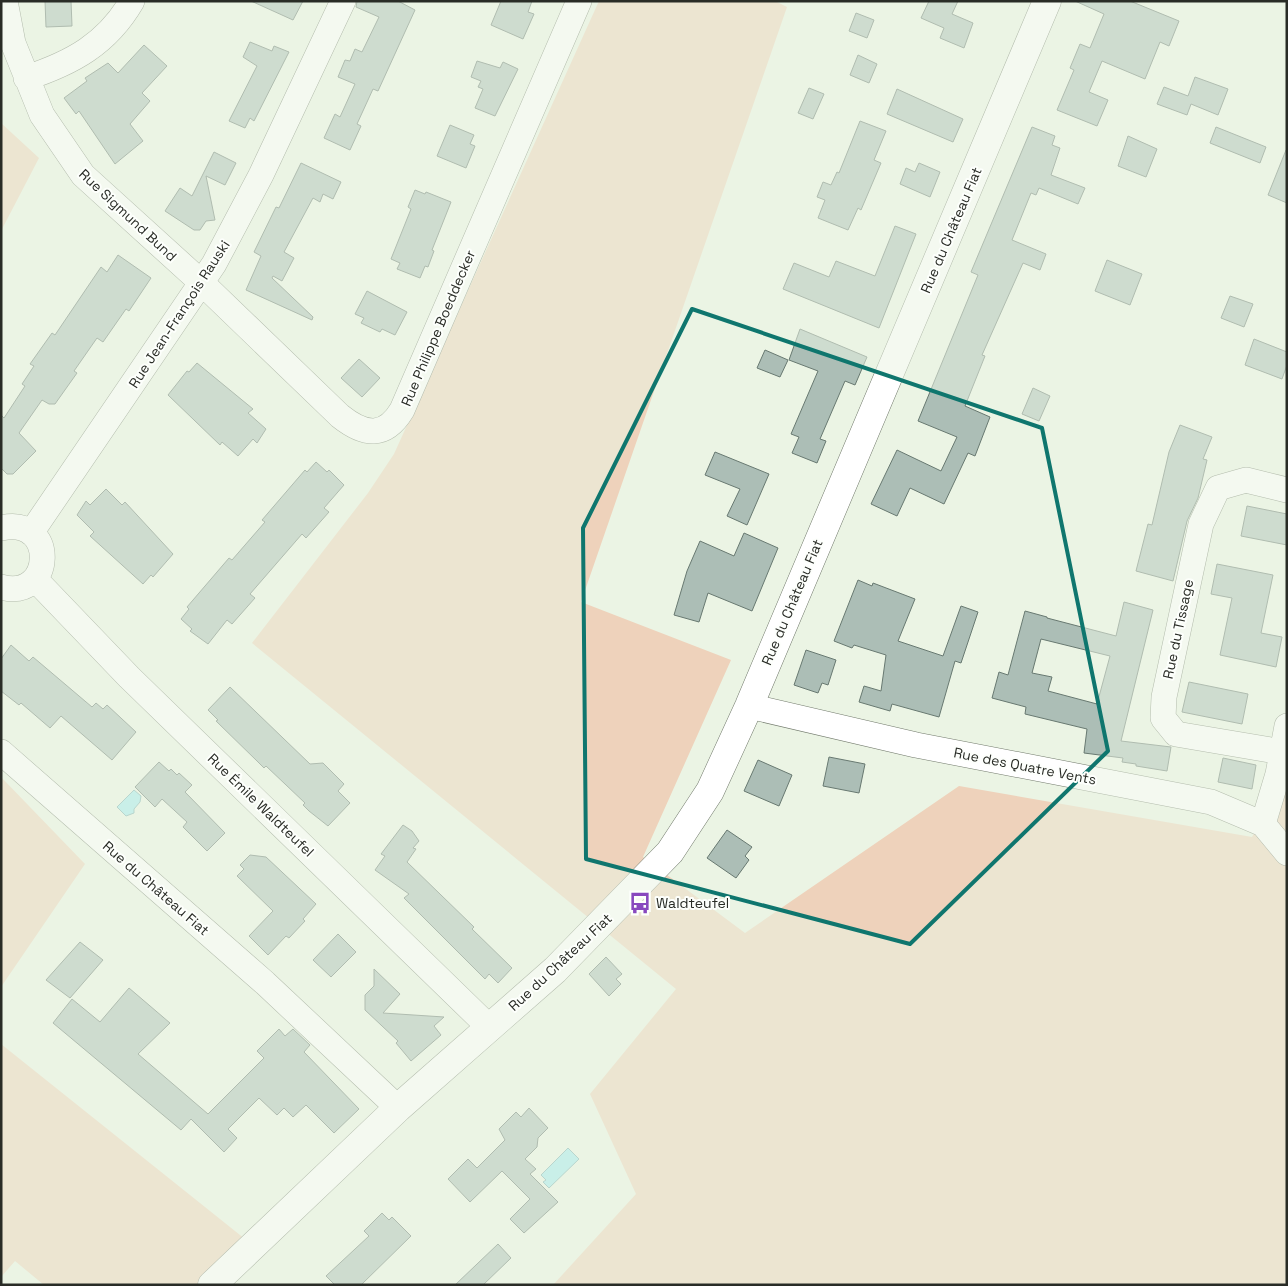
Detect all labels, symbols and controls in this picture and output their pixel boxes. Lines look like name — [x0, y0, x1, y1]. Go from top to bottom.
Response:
street label: Rue du Château Fiat — [916, 164, 986, 296]
street label: Rue Sigmund Bund — [75, 165, 181, 265]
street label: Rue Jean-François Rauski — [124, 237, 234, 391]
street label: Rue Philippe Boeddecker — [397, 247, 479, 409]
street label: Rue du Château Fiat — [757, 536, 827, 668]
street label: Rue du Tissage — [1159, 577, 1197, 681]
street label: Rue des Quatre Vents — [952, 743, 1098, 789]
street label: Rue Émile Waldteufel — [204, 750, 318, 860]
street label: Rue du Château Fiat — [99, 837, 213, 939]
bus stop icon: Waldteufel — [627, 890, 653, 916]
place label: Waldteufel — [656, 894, 729, 912]
street label: Rue du Château Fiat — [504, 909, 616, 1015]

